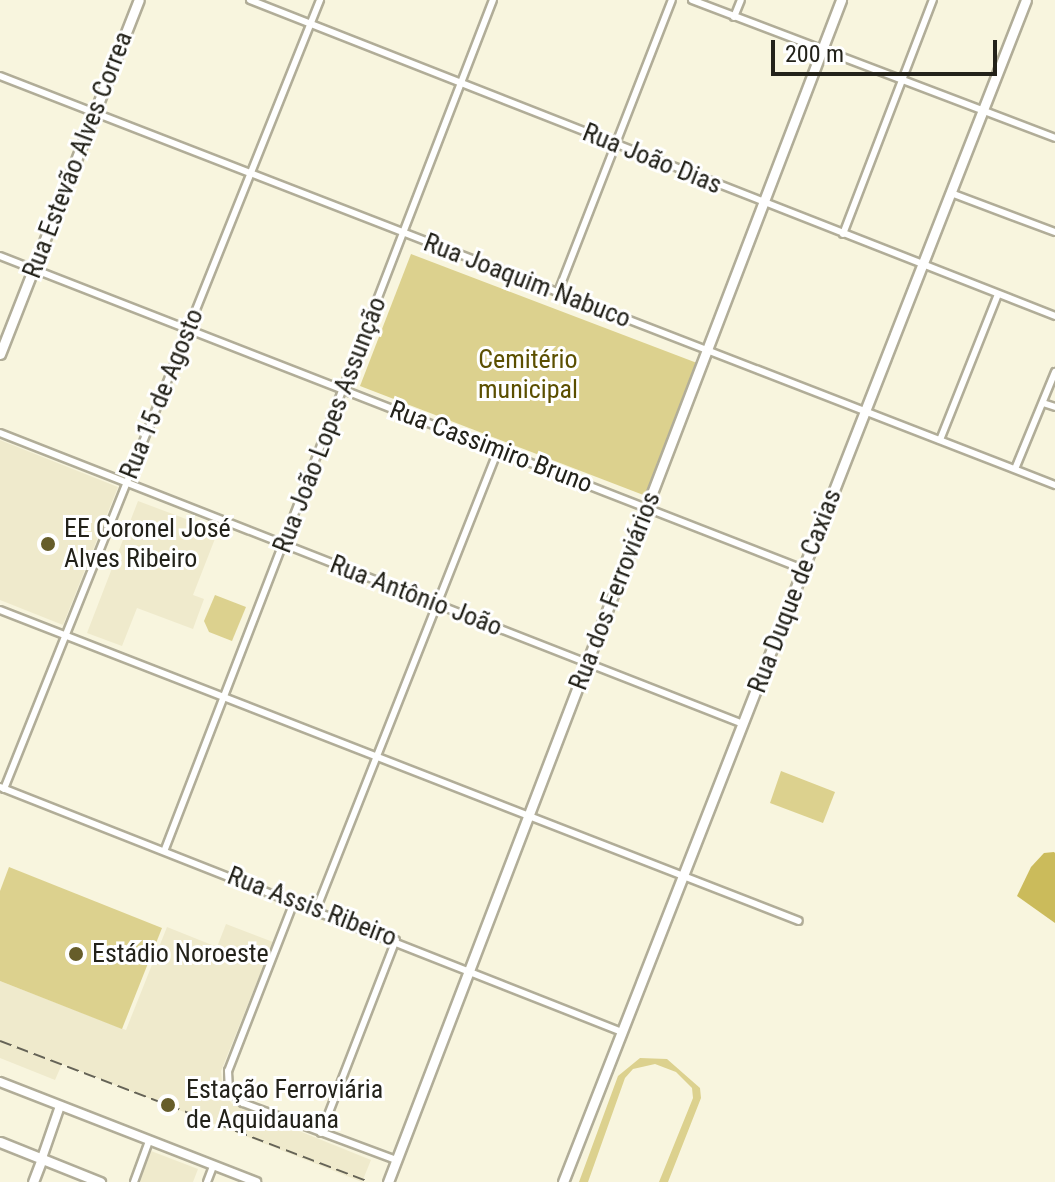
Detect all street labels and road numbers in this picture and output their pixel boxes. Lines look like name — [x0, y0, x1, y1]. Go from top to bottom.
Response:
street label: Rua Estevão Alves Correa — [17, 27, 139, 283]
street label: Rua João Dias — [578, 117, 726, 201]
street label: Rua Joaquim Nabuco — [419, 227, 635, 335]
street label: Rua João Lopes Assunção — [267, 293, 393, 557]
street label: Rua 15 de Agosto — [114, 304, 210, 484]
street label: Rua Cassimiro Bruno — [385, 394, 597, 500]
street label: Rua Duque de Caxias — [742, 485, 848, 697]
street label: Rua dos Ferroviários — [563, 487, 667, 695]
street label: Rua Antônio João — [326, 549, 506, 643]
street label: Rua Assis Ribeiro — [223, 860, 401, 954]

